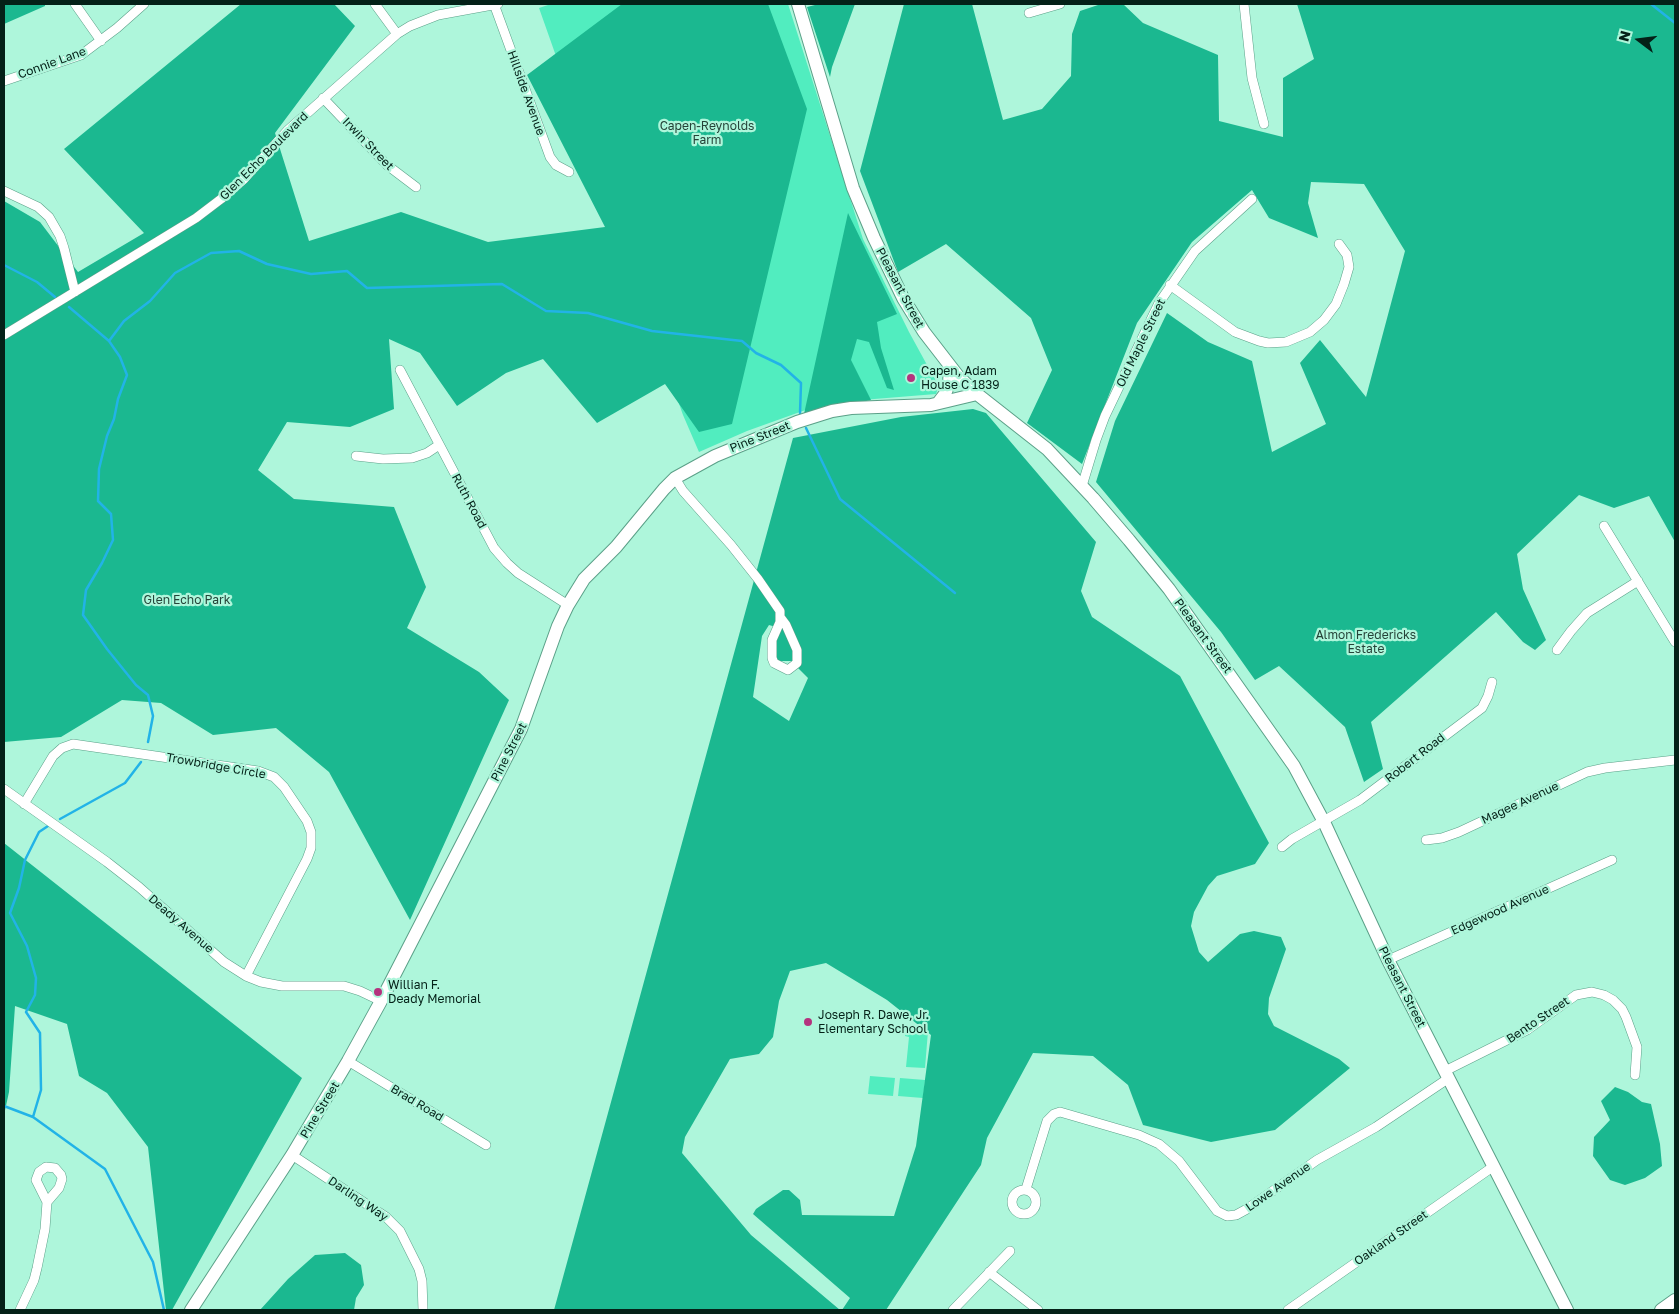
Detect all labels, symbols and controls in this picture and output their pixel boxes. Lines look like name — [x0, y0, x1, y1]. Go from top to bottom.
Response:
north arrow — [1614, 15, 1664, 65]
text: N — [1614, 29, 1634, 43]
street label: Connie Lane — [16, 44, 88, 82]
street label: Hillside Avenue — [504, 49, 548, 137]
street label: Glen Echo Boulevard — [217, 109, 311, 203]
street label: Irwin Street — [339, 115, 397, 173]
park label: Capen-Reynolds Farm — [660, 119, 754, 147]
street label: Pleasant Street — [873, 245, 927, 331]
street label: Old Maple Street — [1113, 296, 1169, 390]
place label: Capen, Adam House C 1839 — [921, 364, 999, 392]
marker: Capen, Adam House C 1839 — [905, 372, 917, 384]
street label: Pine Street — [728, 418, 792, 456]
street label: Ruth Road — [449, 471, 489, 531]
park label: Glen Echo Park — [144, 593, 230, 607]
street label: Pleasant Street — [1171, 596, 1235, 676]
park label: Almon Fredericks Estate — [1316, 628, 1416, 656]
street label: Pine Street — [488, 720, 530, 784]
street label: Robert Road — [1382, 730, 1448, 786]
street label: Trowbridge Circle — [165, 750, 267, 782]
street label: Magee Avenue — [1479, 779, 1561, 827]
street label: Edgewood Avenue — [1449, 882, 1551, 938]
street label: Deady Avenue — [145, 892, 217, 956]
street label: Pleasant Street — [1375, 944, 1429, 1030]
place label: Willian F. Deady Memorial — [388, 978, 481, 1006]
marker: Willian F. Deady Memorial — [372, 986, 384, 998]
street label: Bento Street — [1504, 994, 1572, 1046]
place label: Joseph R. Dawe, Jr. Elementary School — [818, 1008, 929, 1036]
marker: Joseph R. Dawe, Jr. Elementary School — [802, 1016, 814, 1028]
street label: Pine Street — [297, 1079, 343, 1141]
street label: Brad Road — [388, 1082, 446, 1124]
street label: Lowe Avenue — [1243, 1159, 1313, 1215]
street label: Darling Way — [325, 1174, 391, 1224]
street label: Oakland Street — [1352, 1207, 1430, 1269]

